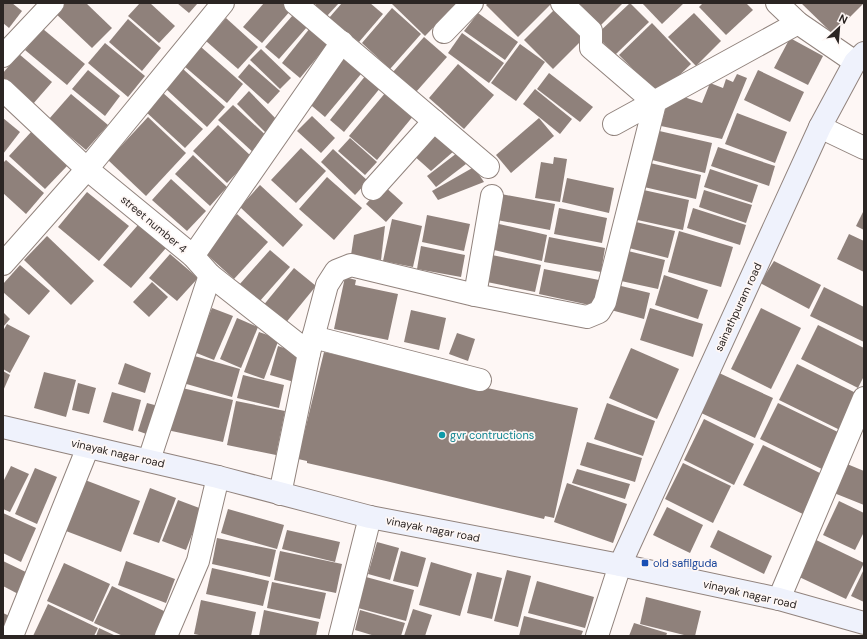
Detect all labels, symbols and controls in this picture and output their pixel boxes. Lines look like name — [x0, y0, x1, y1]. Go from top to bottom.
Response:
north arrow — [819, 8, 859, 48]
text: N — [837, 11, 850, 27]
street label: street number 4 — [118, 192, 190, 256]
street label: sainathpuram road — [711, 260, 765, 354]
place label: gvr contructions — [450, 428, 534, 442]
marker: gvr contructions — [437, 430, 447, 440]
street label: vinayak nagar road — [70, 435, 166, 471]
street label: vinayak nagar road — [385, 513, 481, 545]
place label: old safilguda — [653, 556, 717, 570]
marker: old safilguda — [640, 558, 650, 568]
street label: vinayak nagar road — [702, 576, 798, 612]

